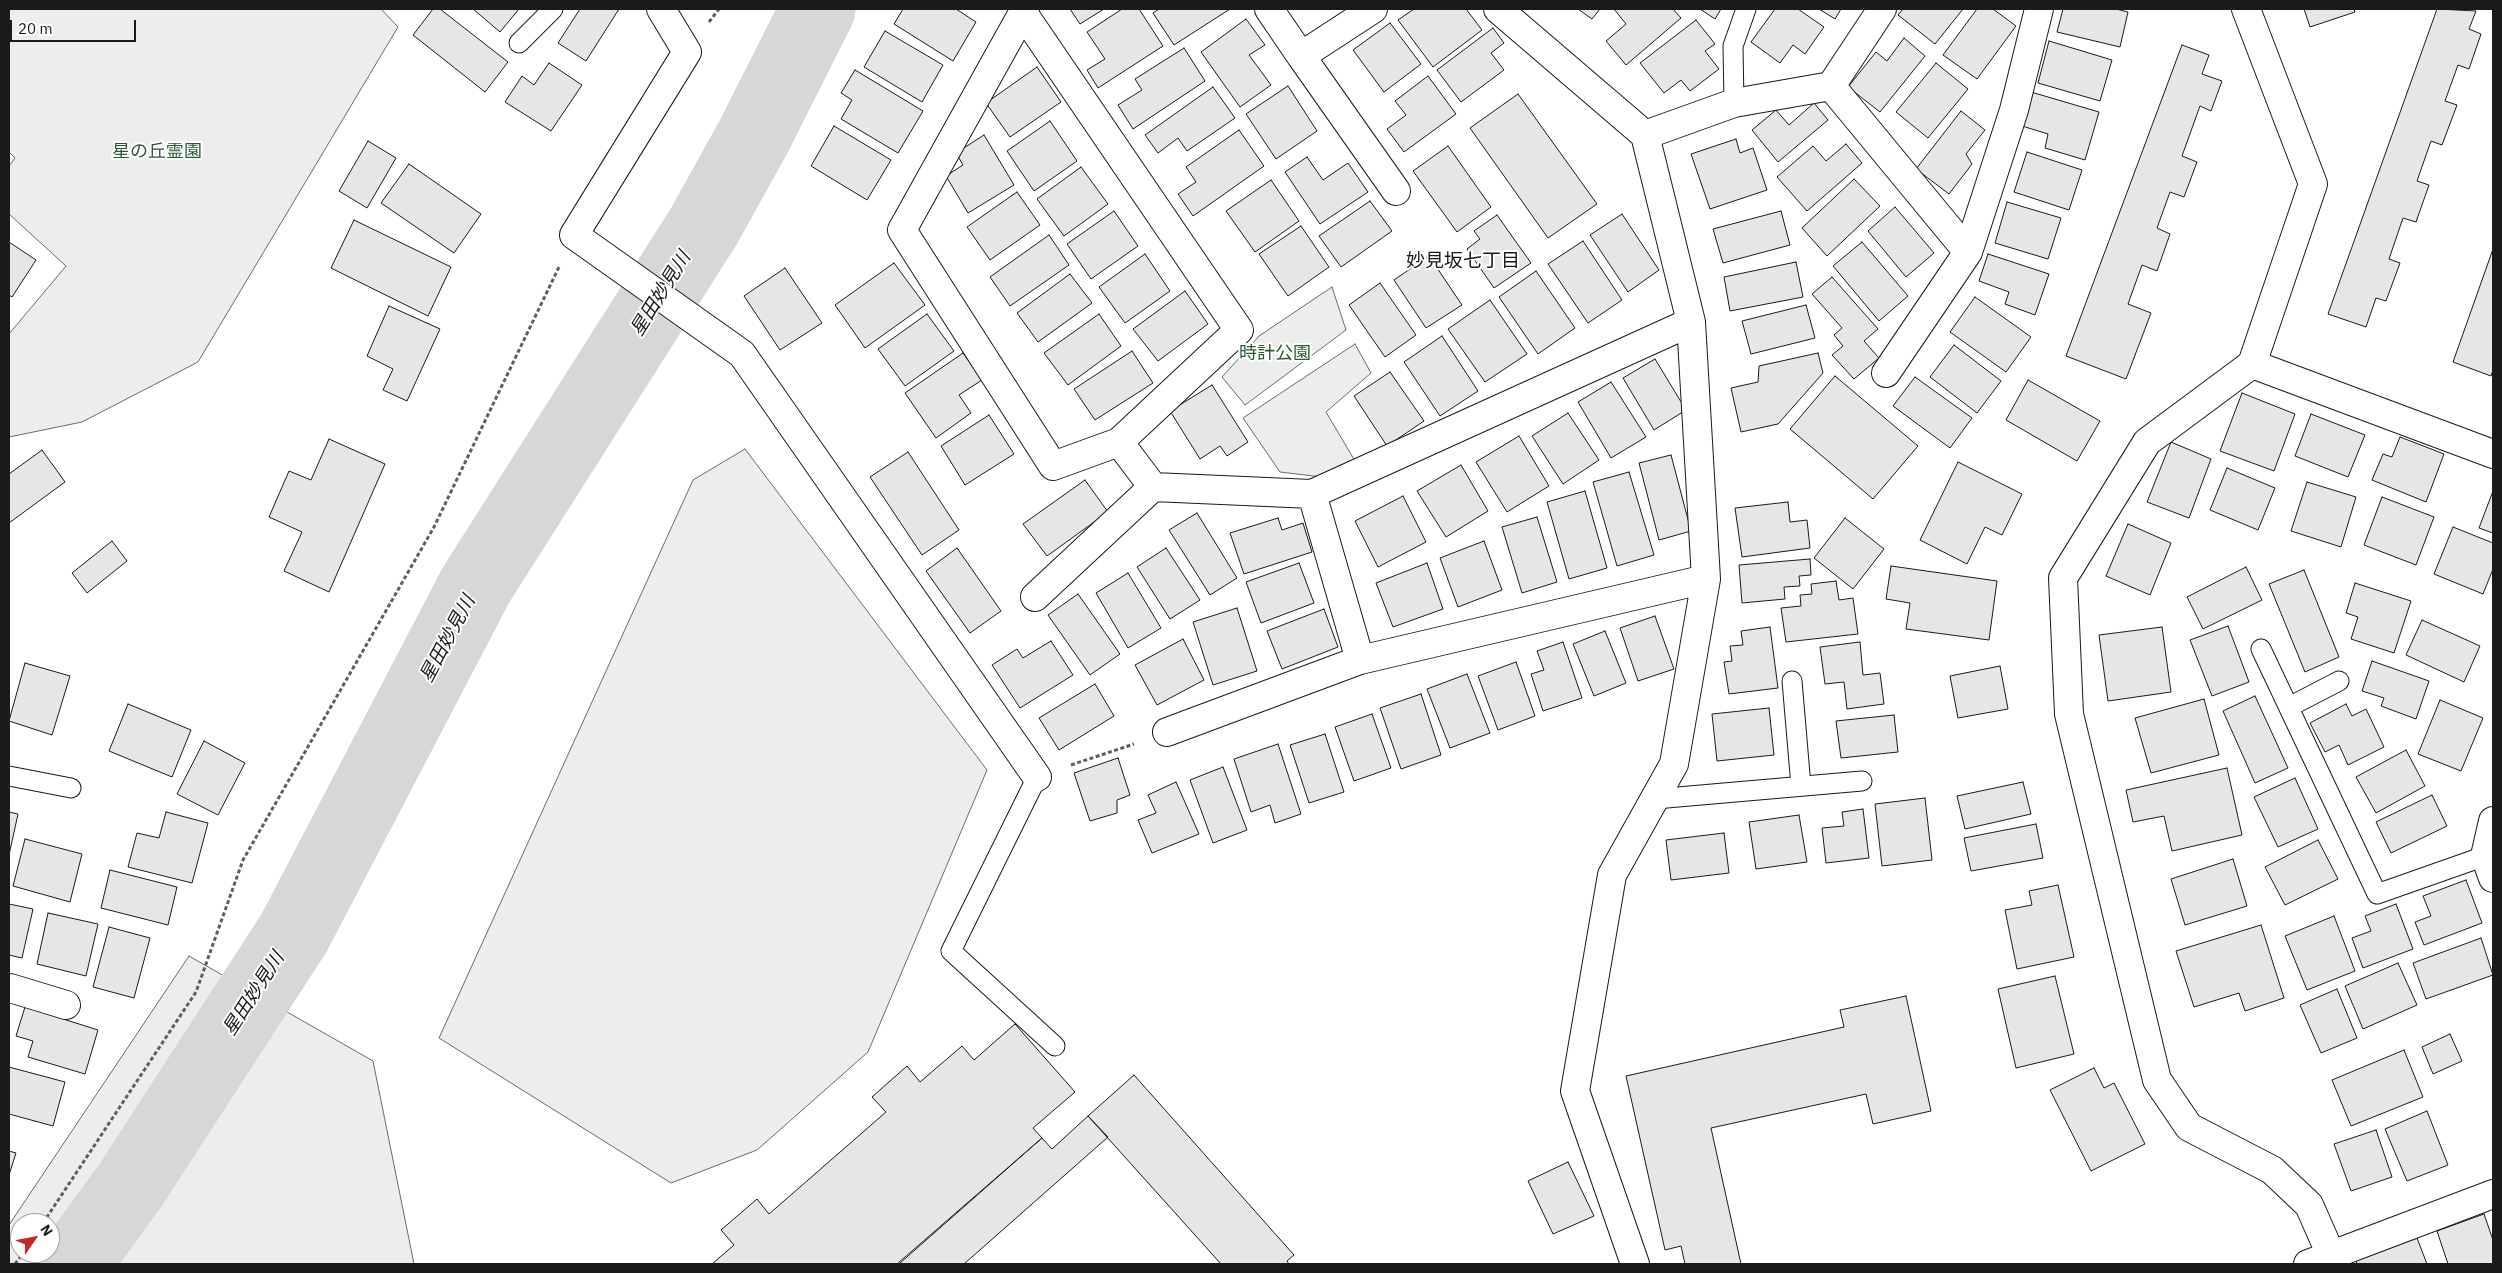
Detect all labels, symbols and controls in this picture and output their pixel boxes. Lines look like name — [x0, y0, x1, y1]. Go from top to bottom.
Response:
scale bar — [12, 10, 139, 42]
text: 20 m — [18, 19, 53, 38]
park label: 星の丘霊園 — [112, 141, 202, 163]
water label: 星田妙見川 — [626, 248, 696, 340]
district label: 妙見坂七丁目 — [1406, 251, 1520, 273]
park label: 時計公園 — [1239, 343, 1311, 365]
water label: 星田妙見川 — [416, 592, 480, 686]
water label: 星田妙見川 — [219, 948, 289, 1040]
north arrow — [10, 1213, 60, 1263]
text: N — [36, 1221, 57, 1240]

